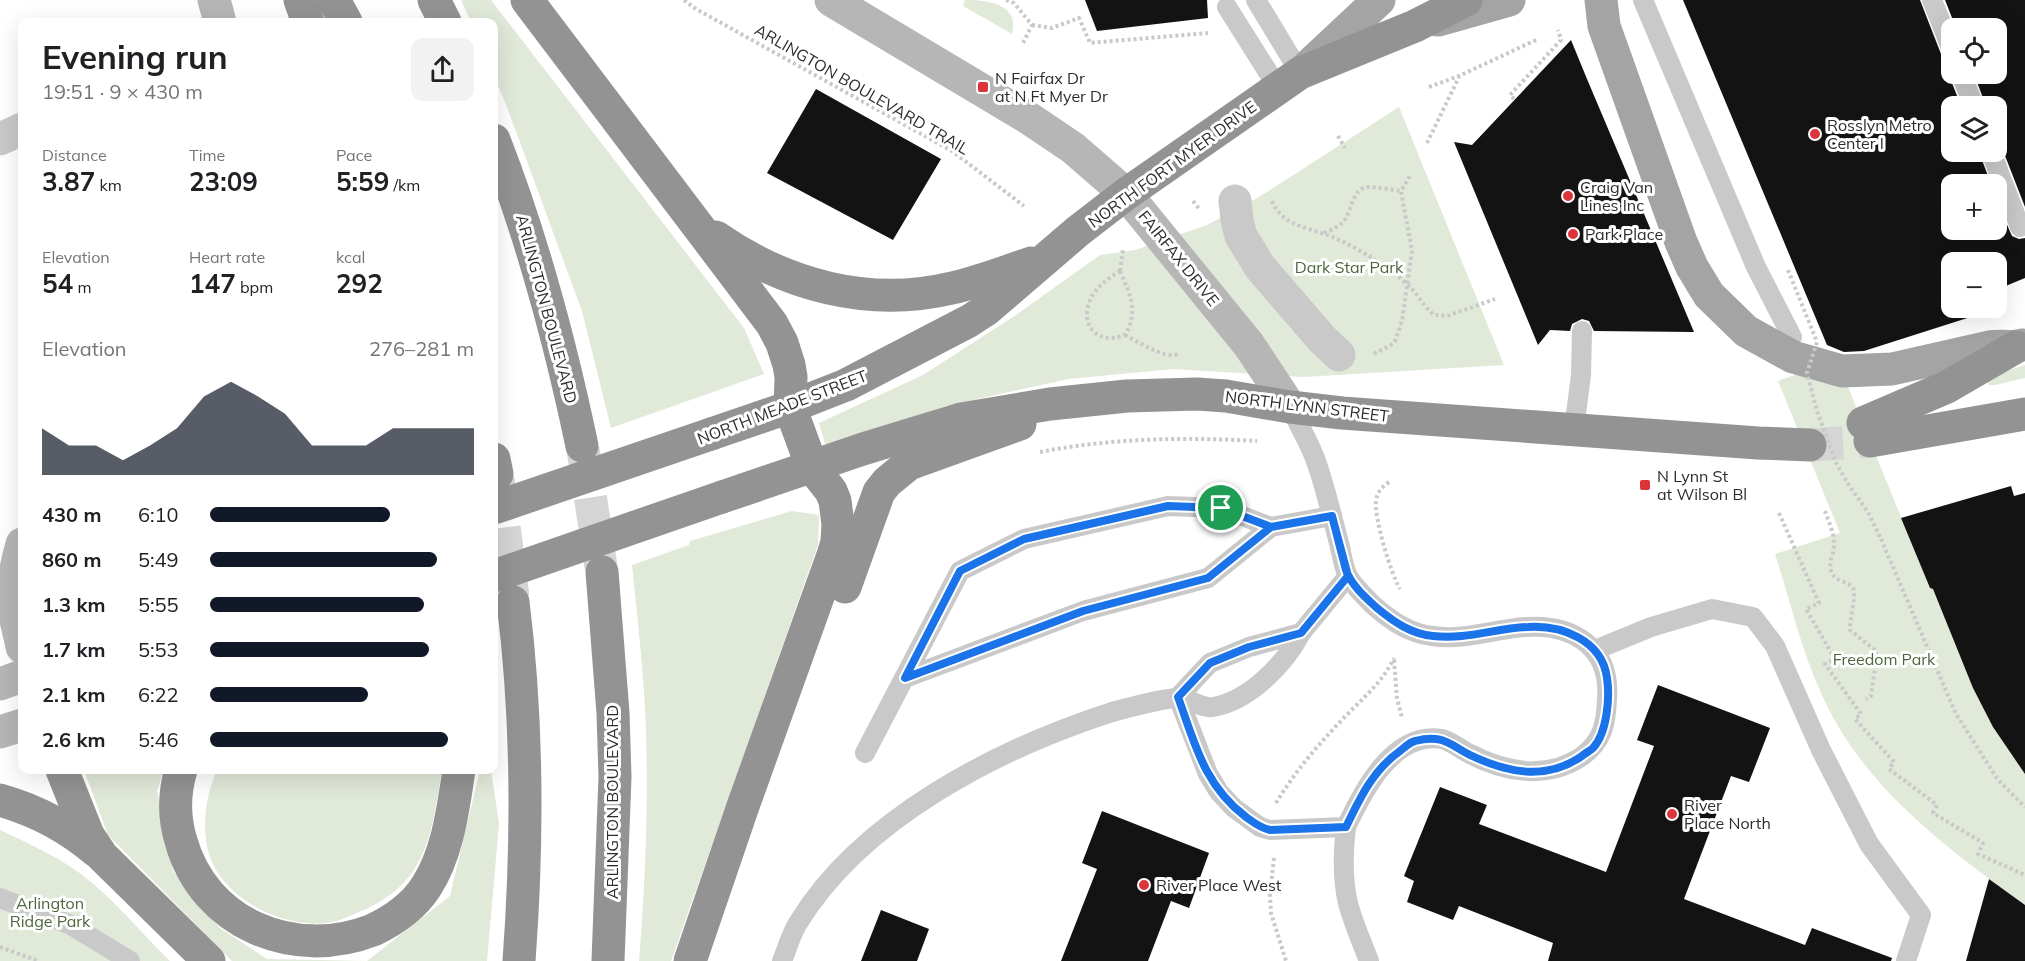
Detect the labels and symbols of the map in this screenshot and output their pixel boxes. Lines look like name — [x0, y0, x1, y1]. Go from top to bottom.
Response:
street label: ARLINGTON BOULEVARD TRAIL — [751, 19, 973, 159]
place label: N Fairfax Dr at N Ft Myer Dr — [995, 68, 1108, 106]
marker: N Fairfax Dr at N Ft Myer Dr — [976, 80, 990, 94]
street label: NORTH FORT MYER DRIVE — [1084, 96, 1260, 232]
place label: Rosslyn Metro Center I — [1827, 115, 1932, 153]
marker: Rosslyn Metro Center I — [1808, 127, 1822, 141]
place label: Craig Van Lines Inc — [1580, 177, 1653, 215]
marker: Craig Van Lines Inc — [1561, 189, 1575, 203]
street label: FAIRFAX DRIVE — [1134, 206, 1224, 310]
street label: ARLINGTON BOULEVARD — [512, 212, 582, 406]
place label: Park Place — [1585, 224, 1663, 244]
marker: Park Place — [1566, 227, 1580, 241]
park label: Dark Star Park — [1295, 257, 1404, 277]
street label: NORTH MEADE STREET — [694, 365, 870, 449]
street label: NORTH LYNN STREET — [1224, 386, 1390, 426]
place label: N Lynn St at Wilson Bl — [1657, 466, 1747, 504]
marker: N Lynn St at Wilson Bl — [1638, 478, 1652, 492]
pin — [1195, 482, 1246, 533]
park label: Freedom Park — [1833, 649, 1936, 669]
street label: ARLINGTON BOULEVARD — [602, 705, 622, 899]
place label: River Place North — [1684, 795, 1771, 833]
marker: River Place North — [1665, 807, 1679, 821]
place label: River Place West — [1156, 875, 1282, 895]
marker: River Place West — [1137, 878, 1151, 892]
park label: Arlington Ridge Park — [10, 893, 91, 931]

